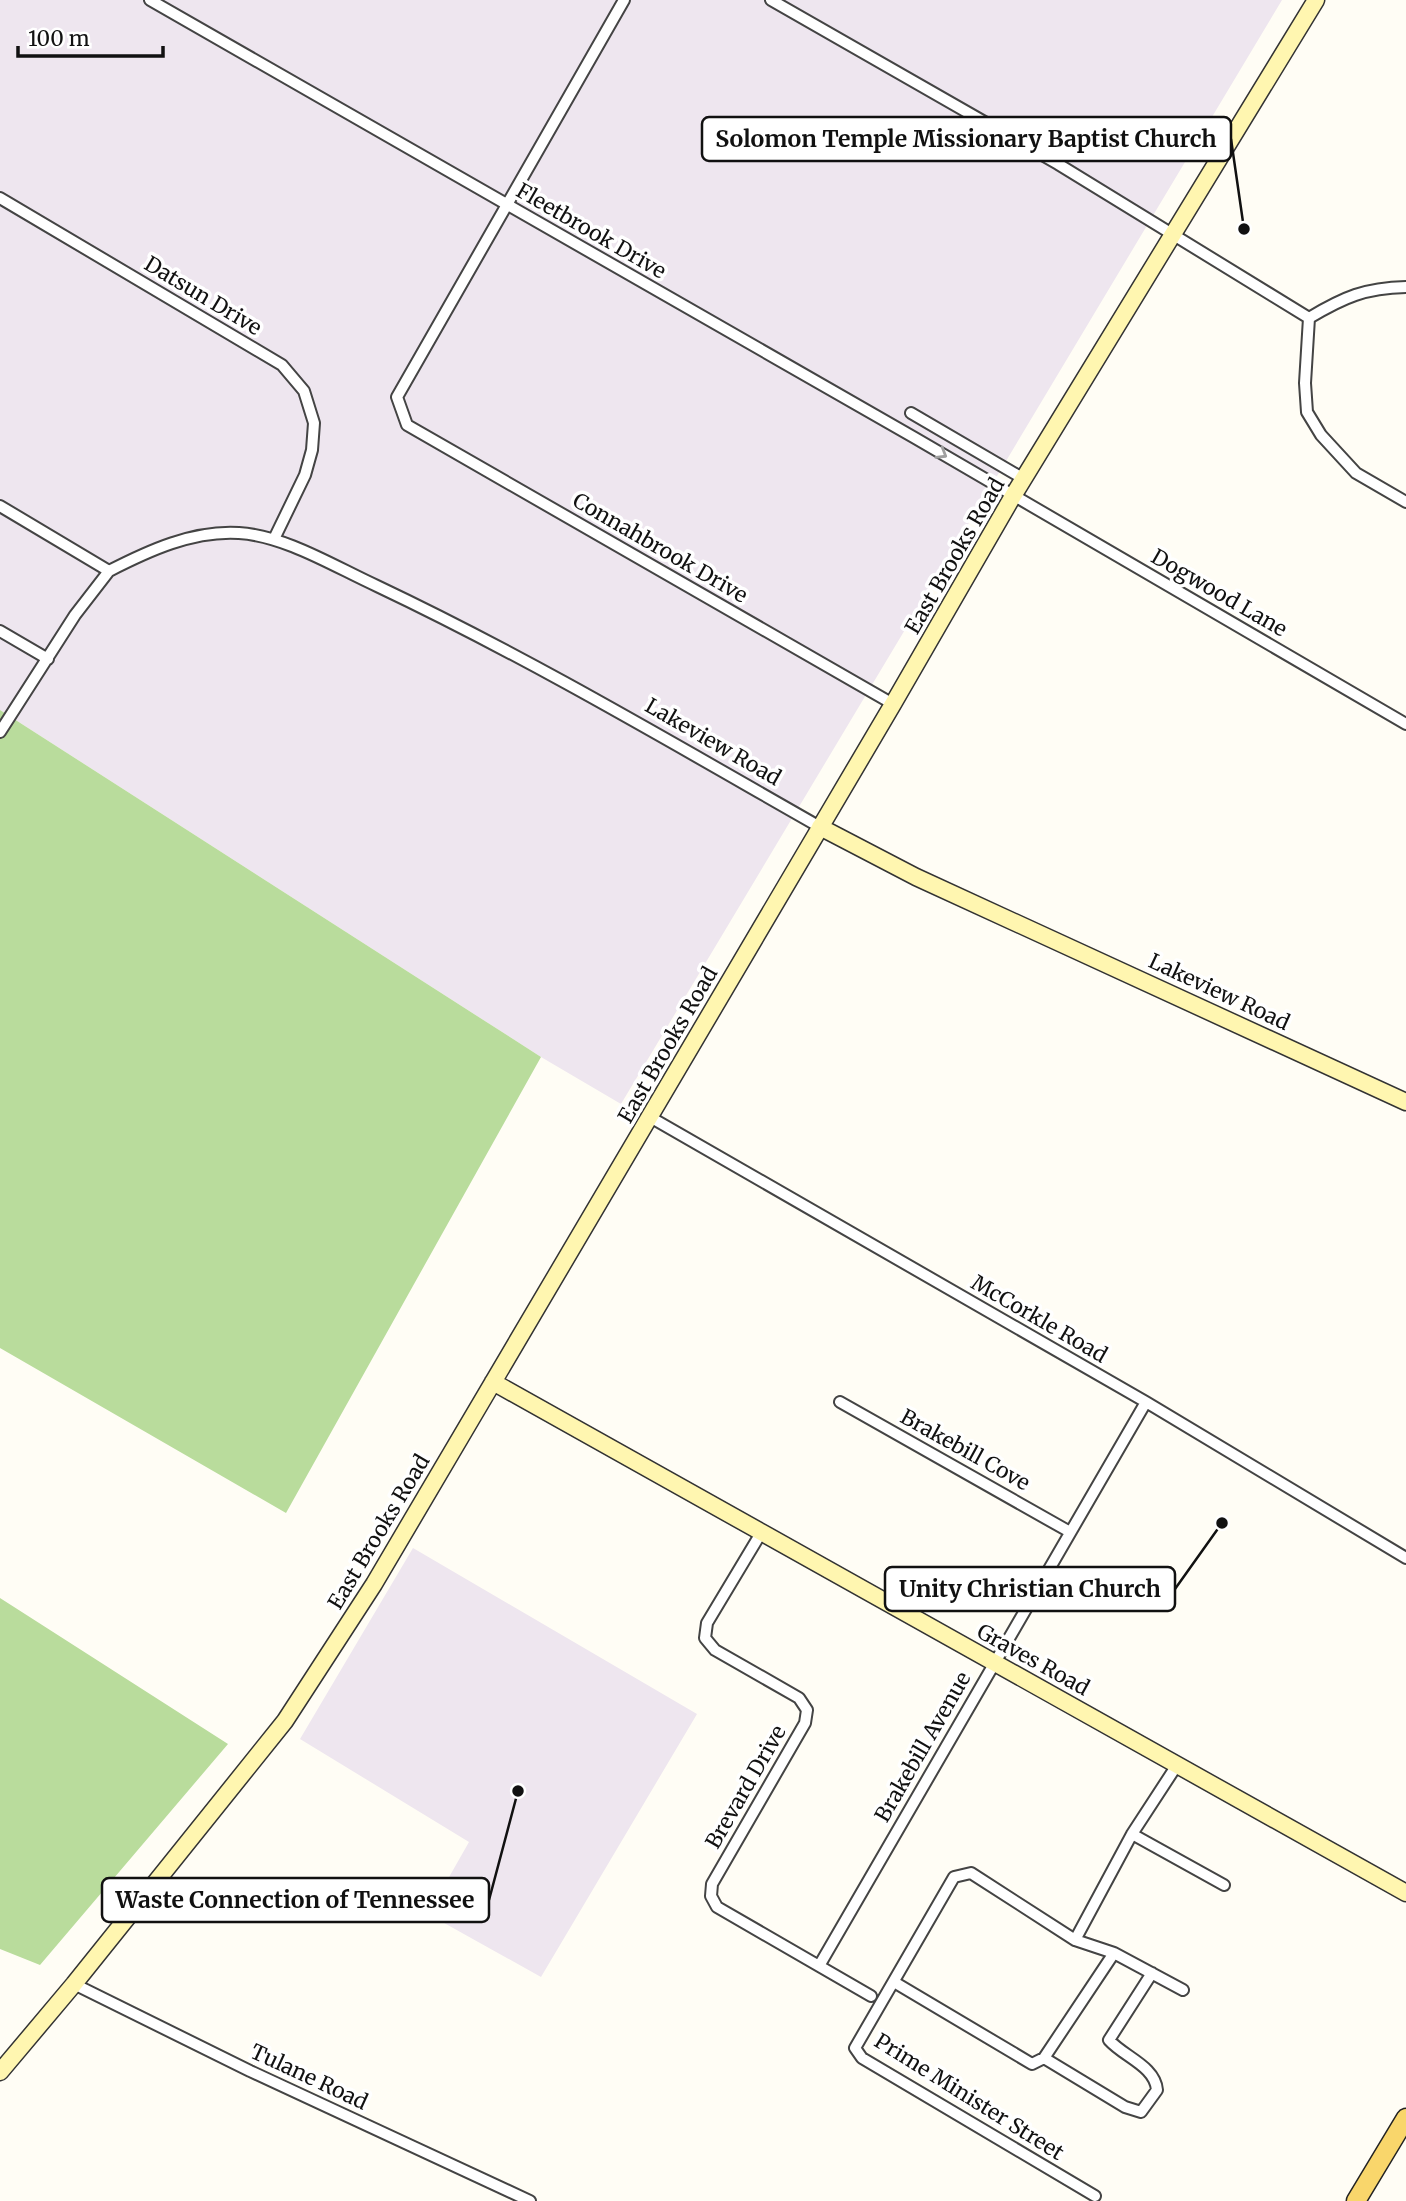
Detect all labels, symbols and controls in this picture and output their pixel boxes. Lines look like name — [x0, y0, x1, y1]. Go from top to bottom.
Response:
scale bar — [18, 14, 163, 58]
text: 100 m — [28, 25, 90, 52]
callout: Solomon Temple Missionary Baptist Church — [702, 117, 1231, 161]
text: Solomon Temple Missionary Baptist Church — [715, 124, 1217, 153]
street label: Fleetbrook Drive — [511, 177, 671, 284]
street label: Datsun Drive — [140, 250, 267, 341]
one-way arrow — [934, 445, 947, 458]
street label: East Brooks Road — [899, 472, 1010, 639]
street label: Connahbrook Drive — [568, 487, 753, 609]
street label: Dogwood Lane — [1146, 543, 1292, 642]
street label: Lakeview Road — [641, 692, 786, 792]
street label: Lakeview Road — [1144, 947, 1294, 1036]
street label: East Brooks Road — [612, 961, 723, 1128]
street label: McCorkle Road — [966, 1269, 1112, 1369]
street label: Brakebill Cove — [896, 1403, 1035, 1496]
street label: East Brooks Road — [322, 1449, 436, 1614]
callout: Unity Christian Church — [885, 1567, 1175, 1611]
text: Unity Christian Church — [899, 1574, 1161, 1603]
street label: Graves Road — [972, 1618, 1094, 1702]
street label: Brakebill Avenue — [869, 1667, 977, 1827]
street label: Brevard Drive — [699, 1720, 792, 1853]
callout: Waste Connection of Tennessee — [102, 1878, 489, 1922]
text: Waste Connection of Tennessee — [115, 1885, 474, 1914]
street label: Prime Minister Street — [870, 2027, 1069, 2166]
street label: Tulane Road — [246, 2038, 372, 2116]

